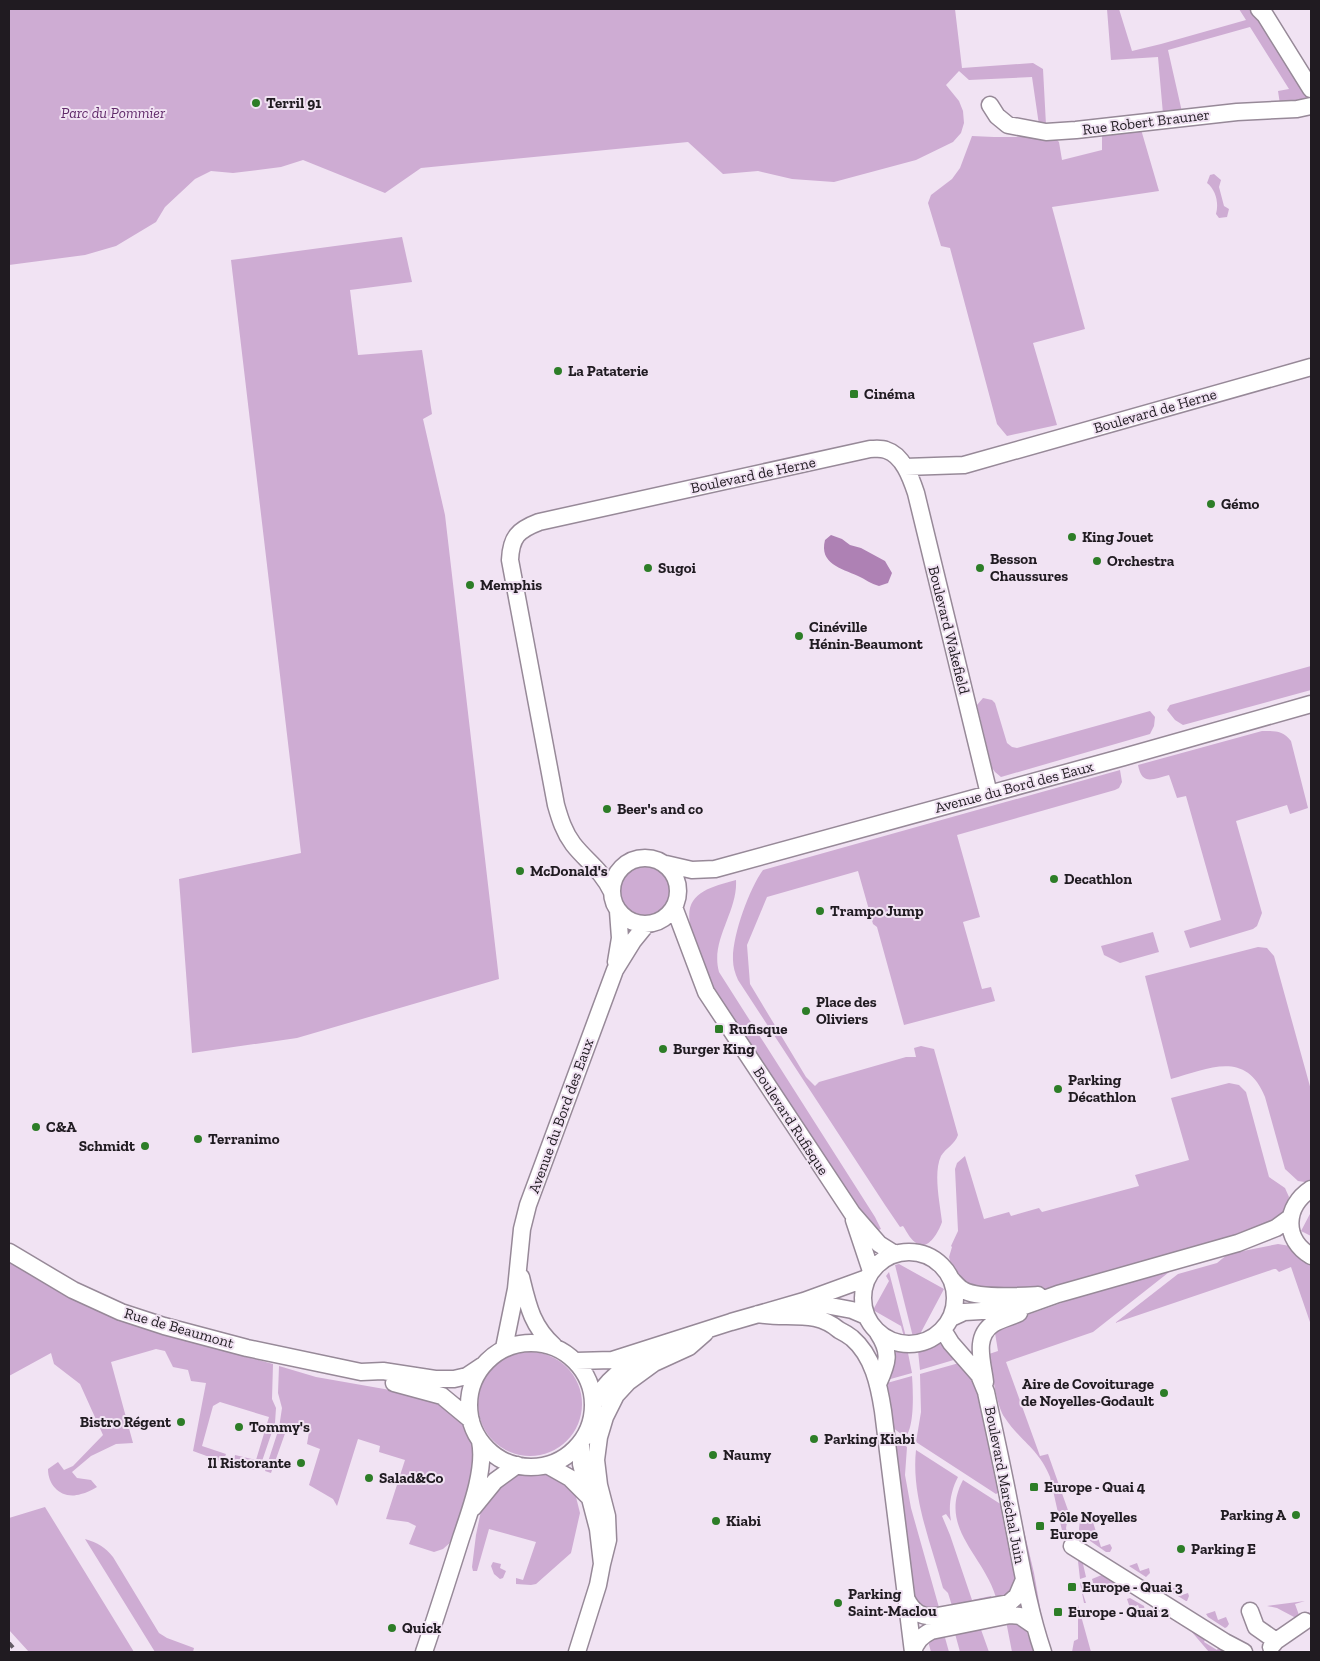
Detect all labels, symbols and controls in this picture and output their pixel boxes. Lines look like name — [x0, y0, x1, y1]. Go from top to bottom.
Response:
place label: Terril 91 — [266, 94, 321, 112]
marker: Terril 91 — [250, 97, 262, 109]
park label: Parc du Pommier — [61, 104, 166, 122]
street label: Rue Robert Brauner — [1081, 105, 1211, 139]
place label: La Pataterie — [568, 362, 648, 380]
marker: La Pataterie — [552, 365, 564, 377]
place label: Cinéma — [864, 385, 915, 403]
street label: Boulevard de Herne — [1091, 385, 1219, 437]
marker: Cinéma — [848, 388, 860, 400]
street label: Boulevard de Herne — [689, 453, 817, 497]
place label: Gémo — [1221, 495, 1260, 513]
marker: Gémo — [1205, 498, 1217, 510]
place label: King Jouet — [1082, 528, 1154, 546]
marker: King Jouet — [1066, 531, 1078, 543]
place label: Besson Chaussures — [990, 550, 1068, 585]
place label: Orchestra — [1107, 552, 1175, 570]
marker: Orchestra — [1091, 555, 1103, 567]
place label: Sugoi — [658, 559, 696, 577]
marker: Sugoi — [642, 562, 654, 574]
marker: Besson Chaussures — [974, 562, 986, 574]
street label: Boulevard Wakefield — [924, 564, 974, 697]
place label: Memphis — [480, 576, 542, 594]
marker: Memphis — [464, 579, 476, 591]
place label: Cinéville Hénin-Beaumont — [809, 618, 924, 653]
marker: Cinéville Hénin-Beaumont — [793, 630, 805, 642]
street label: Avenue du Bord des Eaux — [933, 757, 1095, 817]
place label: Beer's and co — [617, 800, 703, 818]
marker: Beer's and co — [601, 803, 613, 815]
place label: McDonald's — [530, 862, 608, 880]
marker: McDonald's — [514, 865, 526, 877]
place label: Decathlon — [1064, 870, 1132, 888]
marker: Decathlon — [1048, 873, 1060, 885]
place label: Trampo Jump — [830, 902, 924, 920]
marker: Trampo Jump — [814, 905, 826, 917]
place label: Place des Oliviers — [816, 993, 877, 1028]
marker: Place des Oliviers — [800, 1005, 812, 1017]
place label: Rufisque — [729, 1020, 787, 1038]
marker: Rufisque — [713, 1023, 725, 1035]
street label: Avenue du Bord des Eaux — [525, 1036, 597, 1196]
place label: Burger King — [673, 1040, 755, 1058]
marker: Burger King — [657, 1043, 669, 1055]
street label: Boulevard Rufisque — [749, 1064, 833, 1178]
place label: Parking Décathlon — [1068, 1071, 1136, 1106]
marker: Parking Décathlon — [1052, 1083, 1064, 1095]
place label: C&A — [46, 1118, 77, 1136]
marker: C&A — [30, 1121, 42, 1133]
place label: Terranimo — [208, 1130, 280, 1148]
marker: Terranimo — [192, 1133, 204, 1145]
place label: Schmidt — [79, 1137, 136, 1155]
marker: Schmidt — [139, 1140, 151, 1152]
street label: Rue de Beaumont — [122, 1304, 236, 1352]
place label: Aire de Covoiturage de Noyelles-Godault — [1021, 1375, 1155, 1410]
marker: Aire de Covoiturage de Noyelles-Godault — [1158, 1387, 1170, 1399]
street label: Boulevard Maréchal Juin — [981, 1405, 1029, 1566]
place label: Bistro Régent — [80, 1413, 172, 1431]
marker: Bistro Régent — [175, 1416, 187, 1428]
place label: Tommy's — [249, 1418, 310, 1436]
marker: Tommy's — [233, 1421, 245, 1433]
place label: Parking Kiabi — [824, 1430, 915, 1448]
marker: Parking Kiabi — [808, 1433, 820, 1445]
place label: Naumy — [723, 1446, 771, 1464]
marker: Naumy — [707, 1449, 719, 1461]
place label: Il Ristorante — [208, 1454, 291, 1472]
marker: Il Ristorante — [295, 1457, 307, 1469]
place label: Salad&Co — [379, 1469, 444, 1487]
marker: Salad&Co — [363, 1472, 375, 1484]
place label: Europe - Quai 4 — [1044, 1478, 1146, 1496]
marker: Europe - Quai 4 — [1028, 1481, 1040, 1493]
place label: Parking A — [1220, 1506, 1287, 1524]
place label: Pôle Noyelles Europe — [1050, 1508, 1137, 1543]
marker: Parking A — [1290, 1509, 1302, 1521]
place label: Kiabi — [726, 1512, 761, 1530]
marker: Kiabi — [710, 1515, 722, 1527]
marker: Pôle Noyelles Europe — [1034, 1520, 1046, 1532]
place label: Parking E — [1191, 1540, 1256, 1558]
marker: Parking E — [1175, 1543, 1187, 1555]
place label: Europe - Quai 3 — [1082, 1578, 1183, 1596]
marker: Europe - Quai 3 — [1066, 1581, 1078, 1593]
place label: Parking Saint-Maclou — [848, 1585, 937, 1620]
marker: Parking Saint-Maclou — [832, 1597, 844, 1609]
place label: Europe - Quai 2 — [1068, 1603, 1169, 1621]
marker: Europe - Quai 2 — [1052, 1606, 1064, 1618]
place label: Quick — [402, 1619, 442, 1637]
marker: Quick — [386, 1622, 398, 1634]

